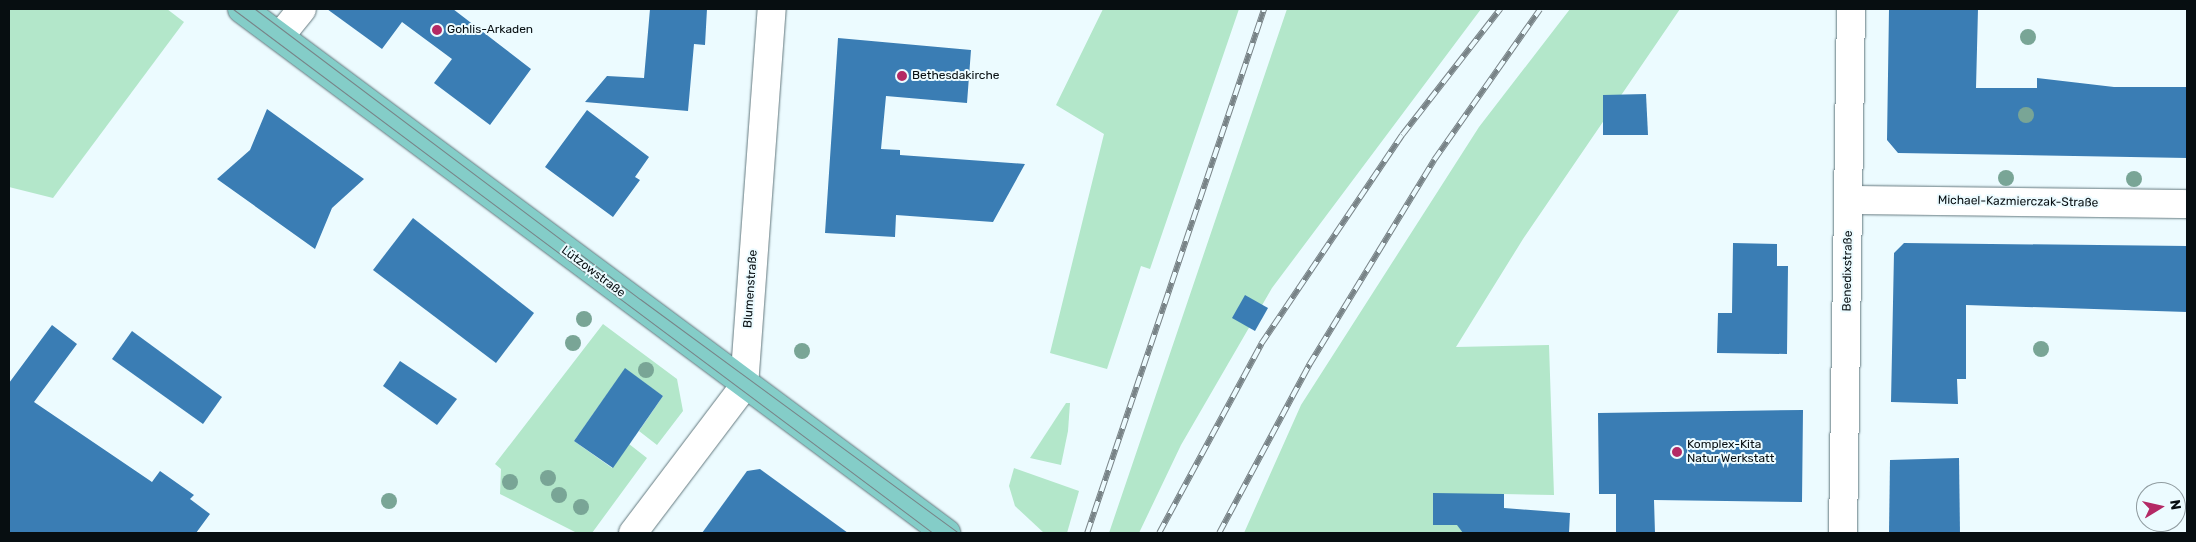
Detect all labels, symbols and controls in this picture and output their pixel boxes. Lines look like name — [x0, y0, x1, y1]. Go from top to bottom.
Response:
place label: Gohlis-Arkaden — [447, 23, 533, 37]
marker: Gohlis-Arkaden — [431, 24, 443, 36]
place label: Bethesdakirche — [912, 69, 999, 83]
marker: Bethesdakirche — [896, 70, 908, 82]
street label: Michael-Kazmierczak-Straße — [1938, 193, 2098, 211]
street label: Benedixstraße — [1840, 230, 1856, 312]
street label: Lützowstraße — [558, 243, 628, 301]
street label: Blumenstraße — [741, 249, 761, 329]
place label: Komplex-Kita Natur Werkstatt — [1687, 438, 1775, 466]
marker: Komplex-Kita Natur Werkstatt — [1671, 446, 1683, 458]
north arrow — [2136, 482, 2186, 532]
text: N — [2166, 498, 2185, 511]

